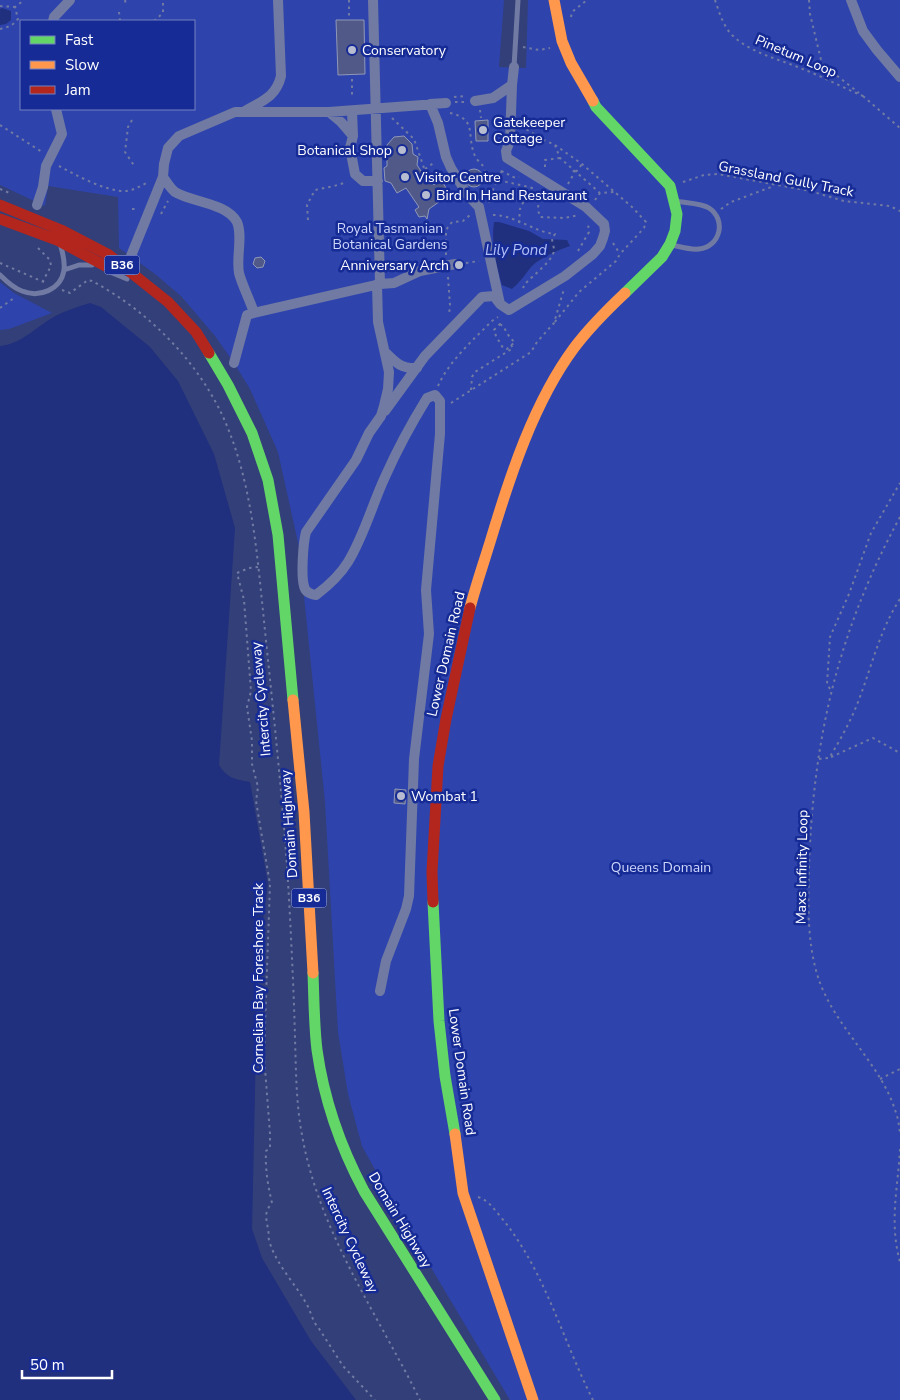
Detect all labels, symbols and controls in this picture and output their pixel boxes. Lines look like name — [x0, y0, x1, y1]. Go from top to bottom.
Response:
legend — [20, 20, 195, 110]
text: Fast — [65, 30, 94, 50]
street label: Pinetum Loop — [752, 30, 840, 82]
place label: Conservatory — [362, 41, 447, 60]
marker: Conservatory — [346, 44, 358, 56]
text: Slow — [65, 55, 100, 75]
text: Jam — [64, 80, 91, 100]
place label: Gatekeeper Cottage — [493, 113, 565, 148]
marker: Gatekeeper Cottage — [477, 124, 489, 136]
place label: Botanical Shop — [297, 141, 392, 160]
marker: Botanical Shop — [396, 144, 408, 156]
street label: Grassland Gully Track — [717, 157, 856, 202]
place label: Visitor Centre — [414, 168, 501, 187]
marker: Visitor Centre — [399, 171, 411, 183]
place label: Bird In Hand Restaurant — [436, 186, 587, 205]
marker: Bird In Hand Restaurant — [420, 189, 432, 201]
park label: Royal Tasmanian Botanical Gardens — [332, 219, 448, 254]
water label: Lily Pond — [485, 240, 547, 260]
road number: B36 — [104, 256, 140, 274]
place label: Anniversary Arch — [340, 256, 449, 275]
marker: Anniversary Arch — [453, 259, 465, 271]
street label: Lower Domain Road — [422, 590, 470, 718]
street label: Intercity Cycleway — [246, 640, 275, 757]
street label: Domain Highway — [276, 768, 302, 879]
place label: Wombat 1 — [411, 787, 478, 806]
marker: Wombat 1 — [395, 790, 407, 802]
street label: Maxs Infinity Loop — [792, 810, 812, 924]
park label: Queens Domain — [611, 858, 711, 877]
street label: Cornelian Bay Foreshore Track — [249, 882, 268, 1073]
road number: B36 — [292, 888, 326, 908]
street label: Lower Domain Road — [444, 1007, 480, 1137]
street label: Domain Highway — [364, 1169, 437, 1272]
street label: Intercity Cycleway — [317, 1184, 383, 1297]
scale bar — [22, 1348, 112, 1380]
text: 50 m — [30, 1355, 65, 1375]

